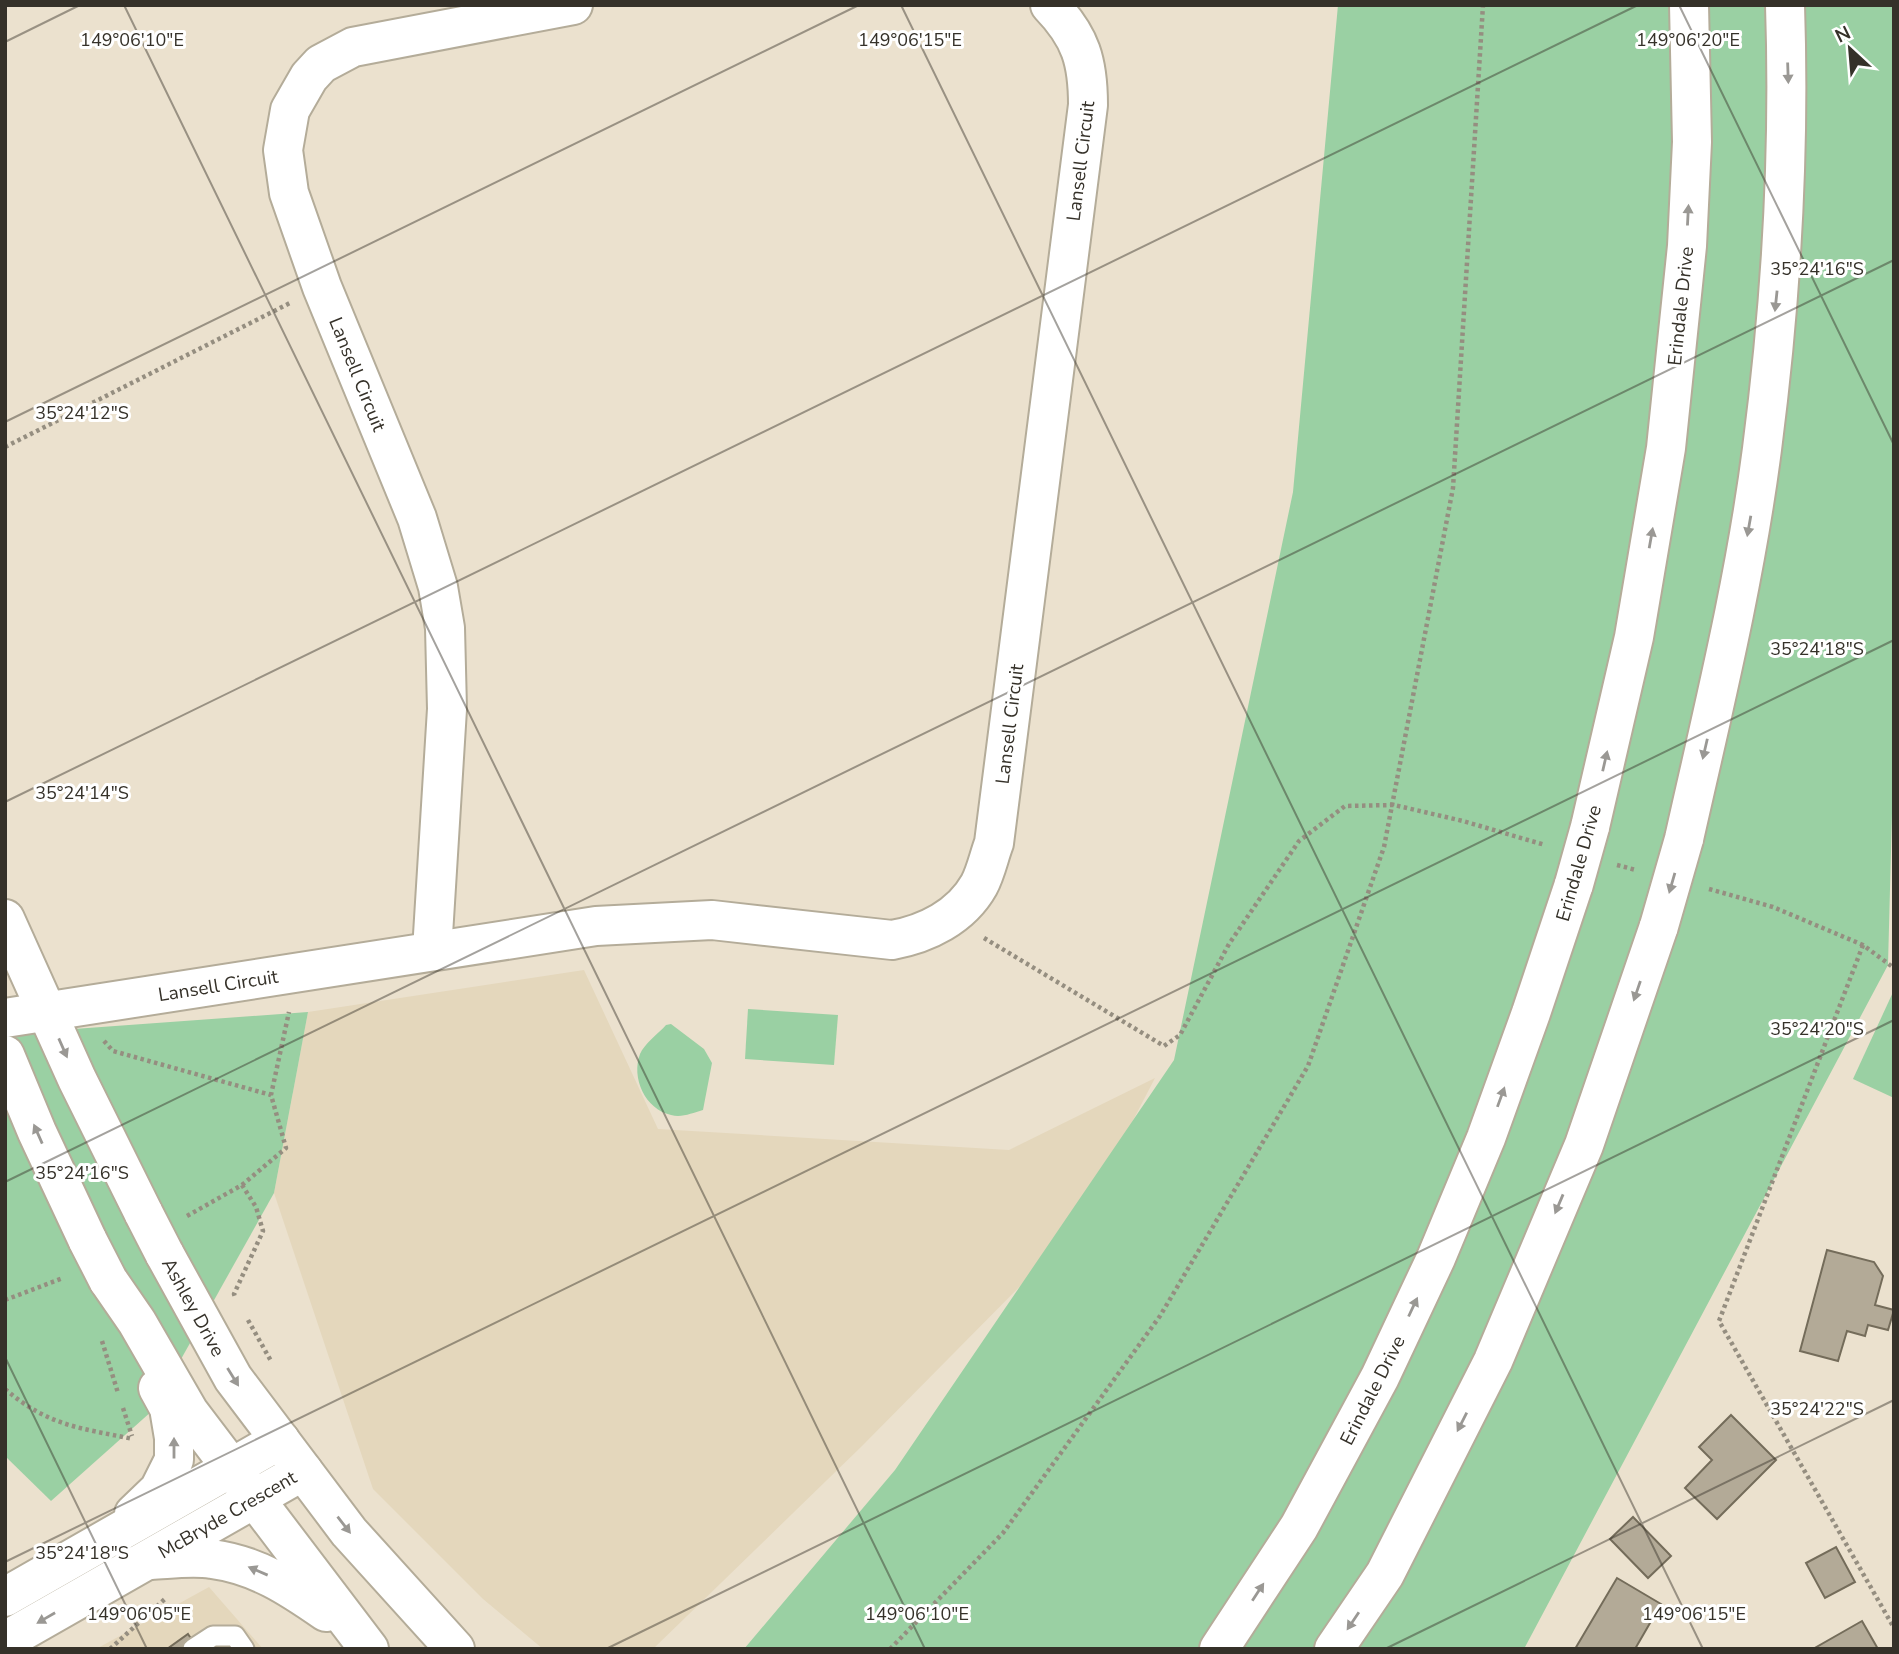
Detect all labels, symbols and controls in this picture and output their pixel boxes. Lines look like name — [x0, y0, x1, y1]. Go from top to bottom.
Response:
north arrow — [1815, 14, 1885, 84]
text: N — [1831, 20, 1855, 49]
text: 149°06'10"E — [80, 28, 184, 52]
text: 149°06'15"E — [858, 28, 962, 52]
text: 149°06'20"E — [1636, 28, 1740, 52]
one-way arrow — [1782, 63, 1793, 85]
street label: Lansell Circuit — [1061, 99, 1101, 223]
one-way arrow — [1683, 204, 1694, 226]
street label: Erindale Drive — [1662, 245, 1700, 367]
text: 35°24'16"S — [1770, 257, 1864, 281]
one-way arrow — [1770, 290, 1781, 312]
street label: Lansell Circuit — [322, 313, 392, 436]
text: 35°24'12"S — [35, 401, 129, 425]
one-way arrow — [1743, 515, 1754, 537]
one-way arrow — [1646, 527, 1657, 549]
text: 35°24'18"S — [1770, 637, 1864, 661]
street label: Lansell Circuit — [990, 662, 1030, 786]
one-way arrow — [1699, 738, 1710, 760]
one-way arrow — [1600, 750, 1611, 772]
text: 35°24'14"S — [35, 781, 129, 805]
street label: Erindale Drive — [1550, 802, 1608, 924]
one-way arrow — [1666, 872, 1677, 894]
street label: Lansell Circuit — [156, 964, 280, 1008]
one-way arrow — [1631, 981, 1642, 1002]
text: 35°24'20"S — [1770, 1017, 1864, 1041]
one-way arrow — [57, 1038, 69, 1058]
one-way arrow — [1496, 1086, 1507, 1107]
one-way arrow — [32, 1124, 43, 1145]
text: 35°24'16"S — [35, 1161, 129, 1185]
one-way arrow — [1553, 1194, 1564, 1215]
street label: Ashley Drive — [155, 1254, 231, 1361]
one-way arrow — [1407, 1297, 1419, 1317]
street label: Erindale Drive — [1334, 1331, 1412, 1450]
one-way arrow — [227, 1367, 240, 1386]
text: 35°24'22"S — [1770, 1397, 1864, 1421]
one-way arrow — [1456, 1412, 1468, 1432]
one-way arrow — [168, 1436, 180, 1458]
street label: McBryde Crescent — [154, 1464, 302, 1565]
one-way arrow — [337, 1516, 352, 1534]
text: 35°24'18"S — [35, 1541, 129, 1565]
one-way arrow — [247, 1565, 268, 1576]
one-way arrow — [1251, 1583, 1264, 1602]
text: 149°06'05"E — [87, 1602, 191, 1626]
text: 149°06'10"E — [865, 1602, 969, 1626]
text: 149°06'15"E — [1642, 1602, 1746, 1626]
one-way arrow — [37, 1612, 56, 1624]
one-way arrow — [1347, 1612, 1360, 1631]

